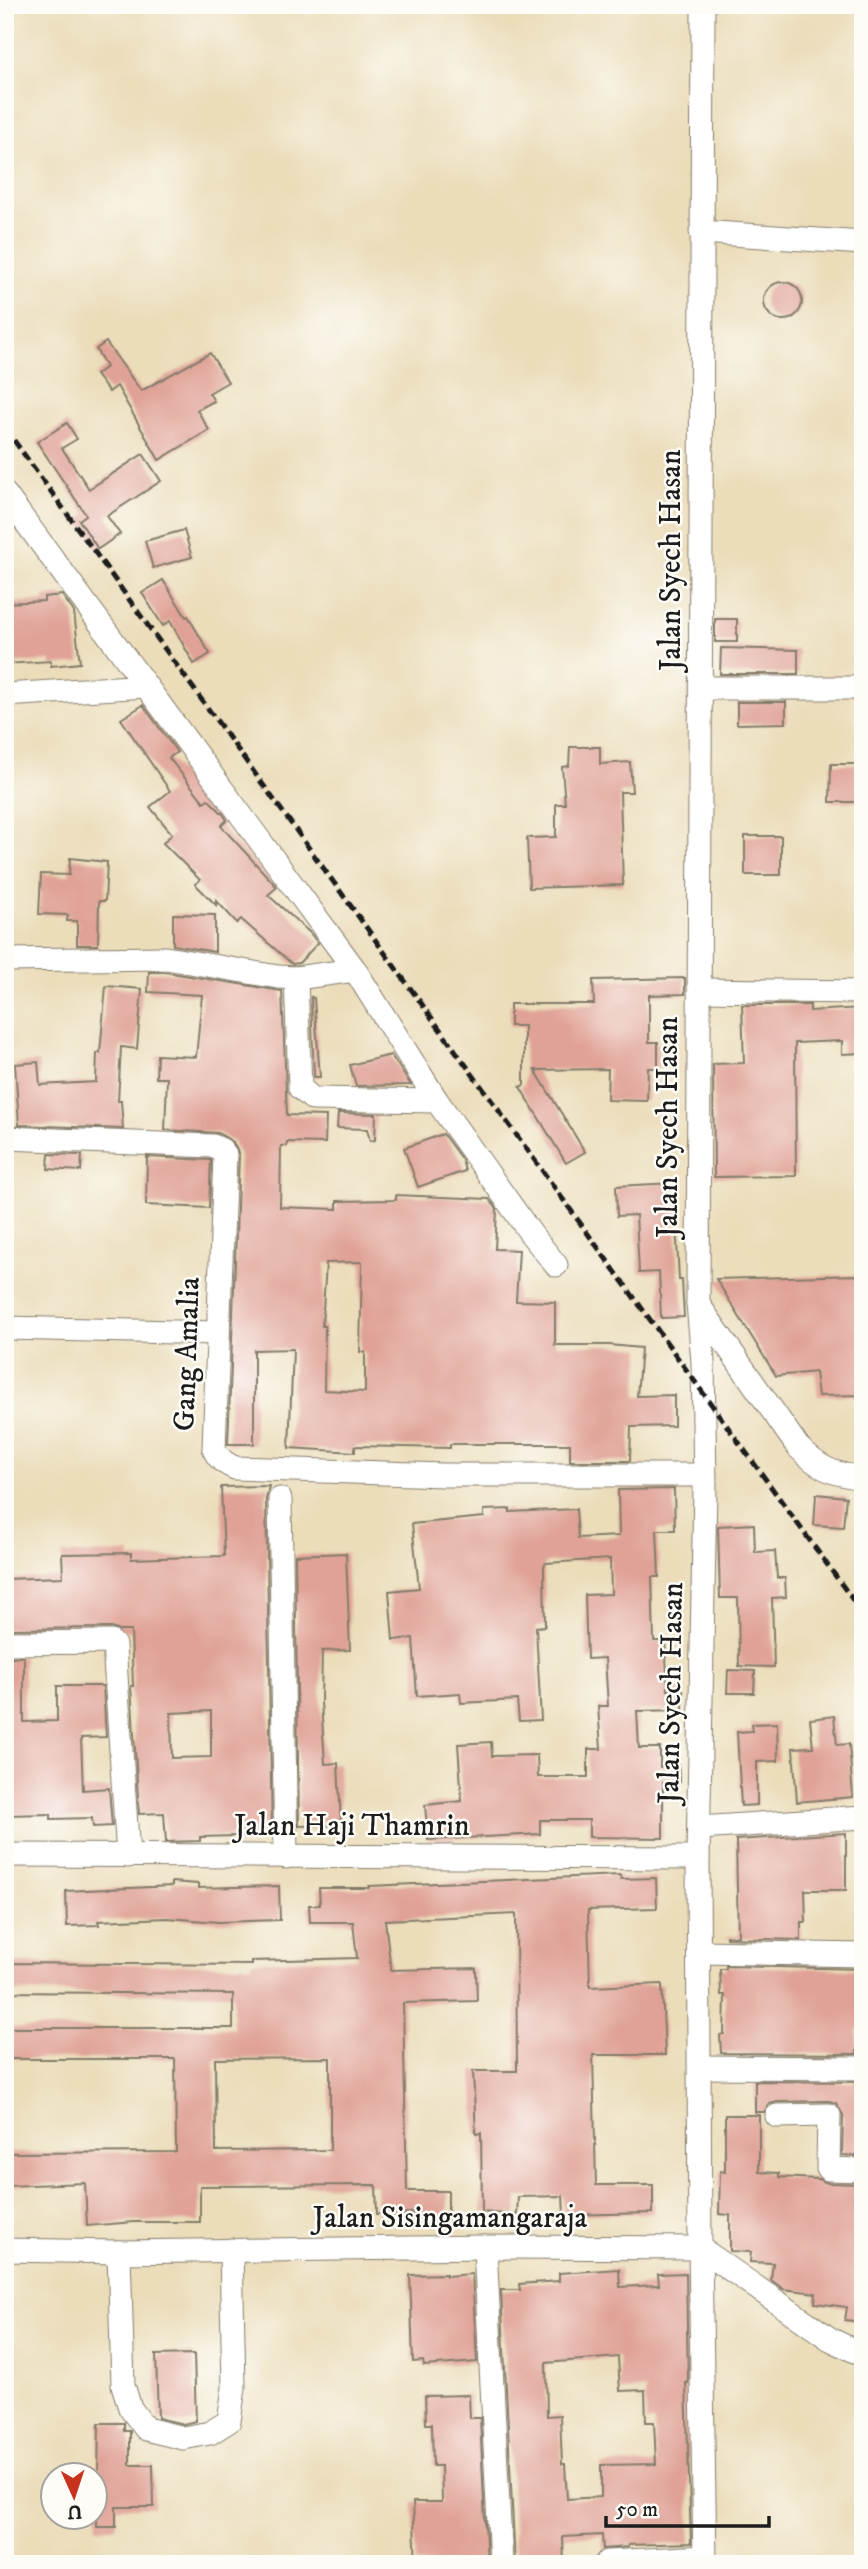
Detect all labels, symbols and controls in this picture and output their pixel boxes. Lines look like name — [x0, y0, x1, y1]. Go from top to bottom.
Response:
street label: Jalan Syech Hasan — [653, 449, 690, 674]
street label: Jalan Syech Hasan — [650, 1016, 687, 1241]
street label: Gang Amalia — [166, 1276, 209, 1432]
street label: Jalan Syech Hasan — [651, 1582, 692, 1807]
street label: Jalan Haji Thamrin — [231, 1808, 470, 1845]
street label: Jalan Sisingamangaraja — [310, 2200, 587, 2237]
north arrow — [38, 2460, 108, 2530]
scale bar — [606, 2485, 768, 2529]
text: 50 m — [616, 2497, 658, 2523]
text: U — [67, 2500, 83, 2523]

